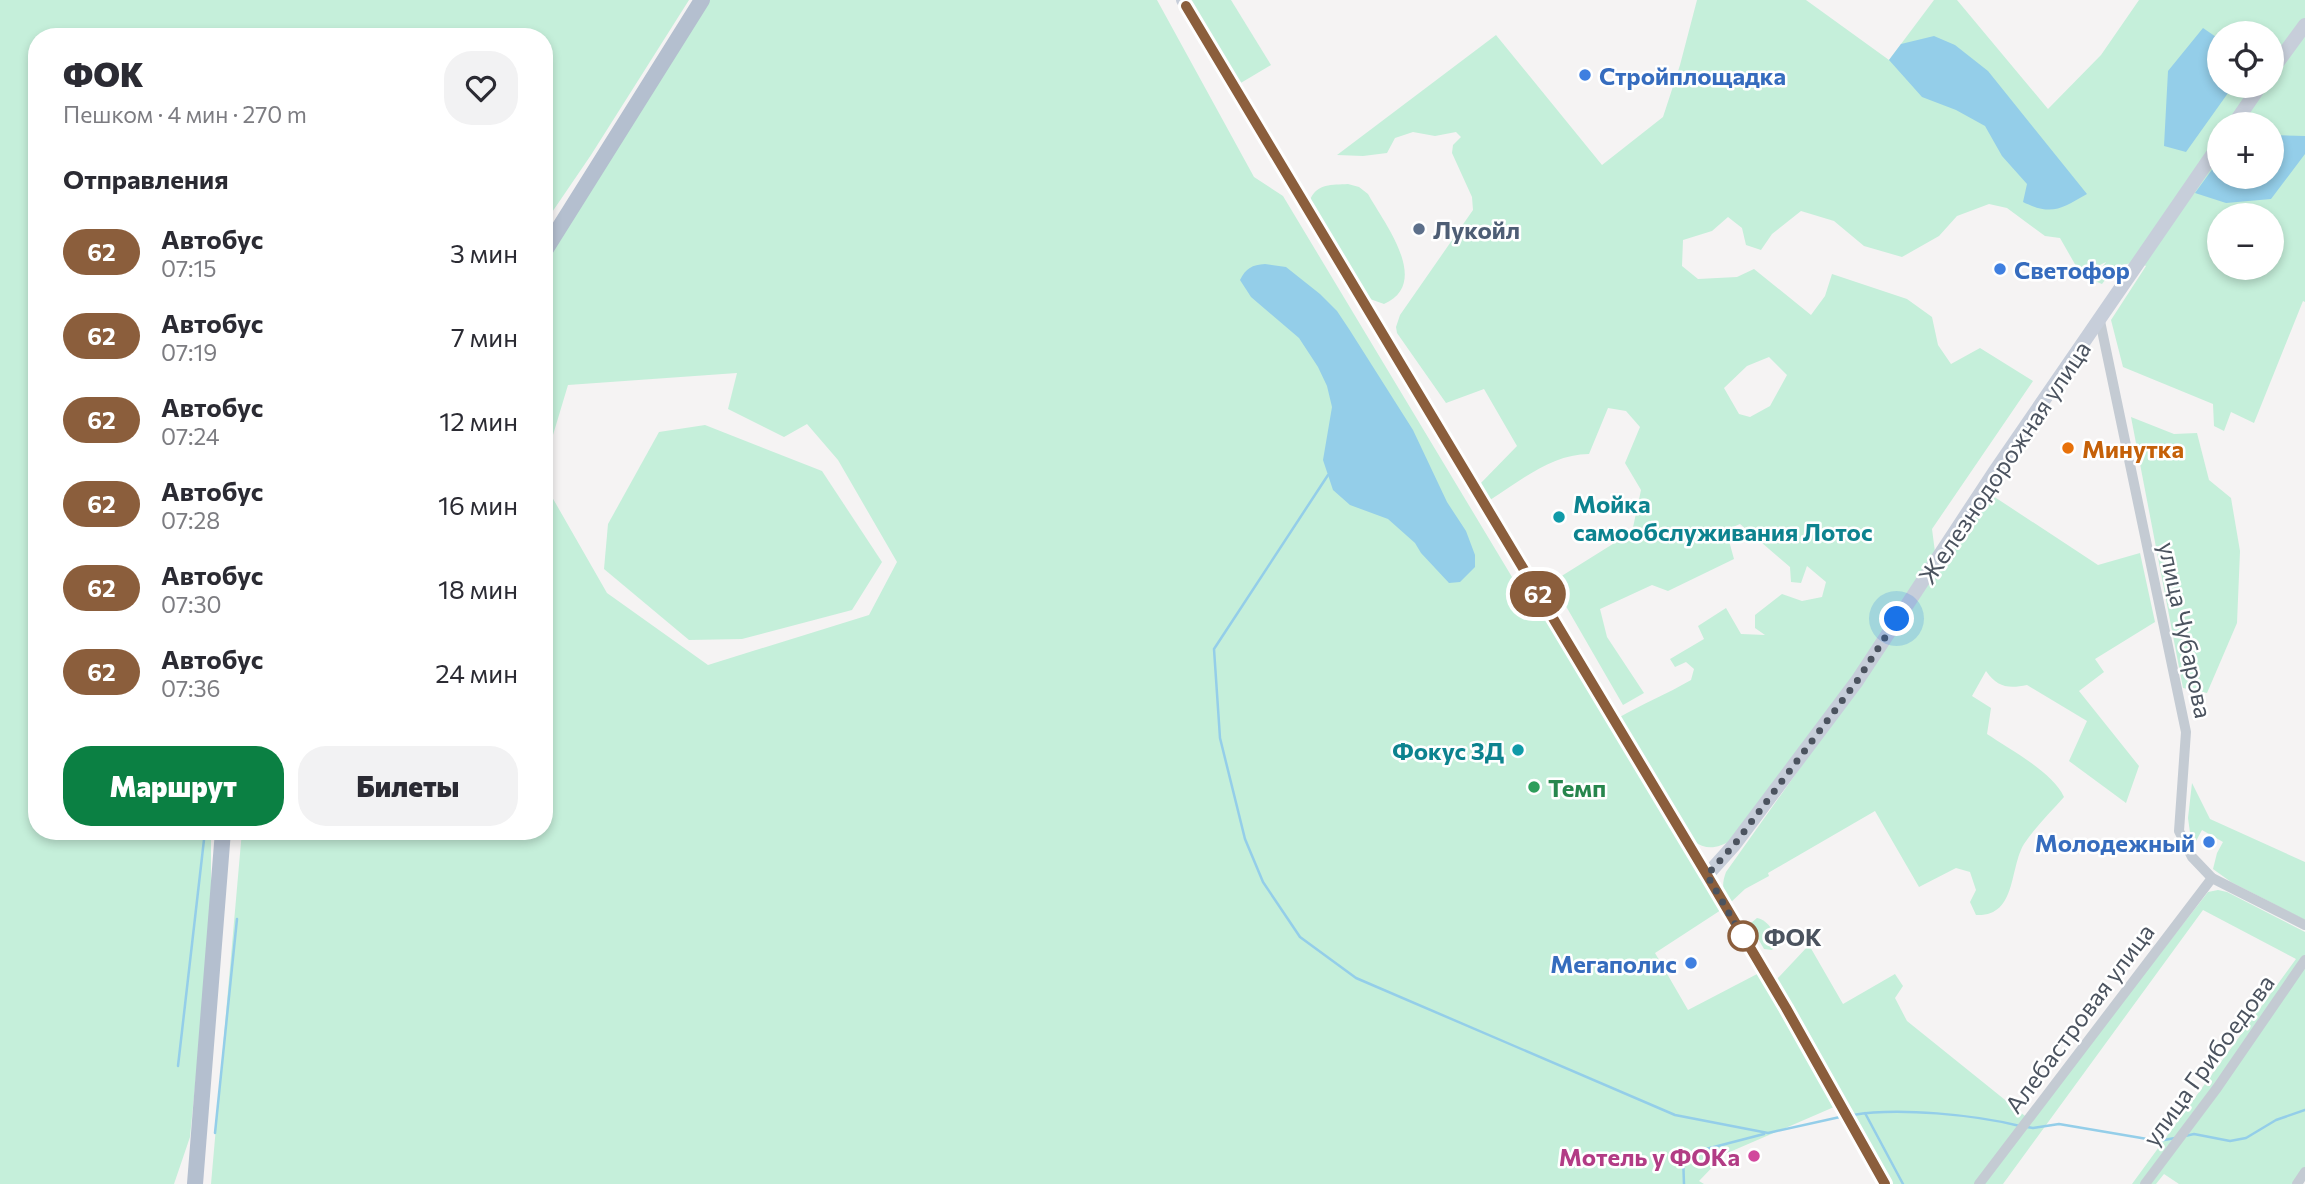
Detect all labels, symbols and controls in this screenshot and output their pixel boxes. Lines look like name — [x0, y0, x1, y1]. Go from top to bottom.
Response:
map controls — [2207, 21, 2284, 280]
button: locate — [2207, 21, 2284, 98]
button: heart — [444, 51, 518, 125]
text: ФОК — [63, 53, 144, 94]
place label: Стройплощадка — [1599, 61, 1786, 90]
marker: Стройплощадка — [1577, 67, 1593, 83]
text: Пешком · 4 мин · 270 m — [63, 100, 307, 128]
button: + — [2207, 112, 2284, 189]
text: Отправления — [63, 163, 229, 194]
button: − — [2207, 203, 2284, 280]
place label: Лукойл — [1433, 215, 1520, 244]
marker: Лукойл — [1411, 221, 1427, 237]
text: Автобус — [161, 223, 263, 254]
text: 62 — [87, 237, 116, 266]
text: 3 мин — [450, 237, 518, 268]
text: 07:15 — [161, 254, 217, 282]
place label: Светофор — [2014, 255, 2130, 284]
marker: Светофор — [1992, 261, 2008, 277]
text: Автобус — [161, 307, 263, 338]
text: 62 — [87, 321, 116, 350]
text: 7 мин — [451, 321, 518, 352]
street label: Железнодорожная улица — [1912, 335, 2096, 589]
text: 07:19 — [161, 338, 217, 366]
text: Автобус — [161, 391, 263, 422]
text: 62 — [87, 405, 116, 434]
text: 12 мин — [439, 405, 518, 436]
text: 07:24 — [161, 422, 220, 450]
place label: Минутка — [2082, 434, 2184, 463]
marker: Минутка — [2060, 440, 2076, 456]
text: Автобус — [161, 475, 263, 506]
text: 62 — [87, 489, 116, 518]
text: 16 мин — [438, 489, 518, 520]
place label: Мойка самообслуживания Лотос — [1573, 489, 1873, 546]
text: 07:28 — [161, 506, 220, 534]
marker: Мойка самообслуживания Лотос — [1551, 509, 1567, 525]
street label: улица Чубарова — [2153, 539, 2219, 721]
text: Автобус — [161, 559, 263, 590]
line badge: 62 — [1506, 571, 1570, 617]
text: 62 — [87, 573, 116, 602]
text: 18 мин — [438, 573, 518, 604]
text: 62 — [1524, 579, 1552, 608]
text: 07:30 — [161, 590, 222, 618]
your location — [1879, 601, 1914, 636]
text: Автобус — [161, 643, 263, 674]
text: 62 — [87, 657, 116, 686]
text: 24 мин — [435, 657, 518, 688]
text: 07:36 — [161, 674, 221, 702]
place label: Фокус 3Д — [1392, 736, 1504, 765]
marker: Фокус 3Д — [1510, 742, 1526, 758]
button: Маршрут — [63, 746, 284, 826]
button: Билеты — [298, 746, 518, 826]
place label: Темп — [1548, 773, 1606, 802]
marker: Темп — [1526, 779, 1542, 795]
place label: Молодежный — [2035, 828, 2195, 857]
marker: Молодежный — [2201, 834, 2217, 850]
street label: Алебастровая улица — [1998, 918, 2160, 1118]
marker: ФОК — [1728, 921, 1758, 951]
place label: ФОК — [1764, 922, 1822, 951]
place label: Мегаполис — [1550, 949, 1677, 978]
marker: Мегаполис — [1683, 955, 1699, 971]
street label: улица Грибоедова — [2136, 969, 2280, 1151]
place label: Мотель у ФОКа — [1559, 1142, 1740, 1171]
marker: Мотель у ФОКа — [1746, 1148, 1762, 1164]

